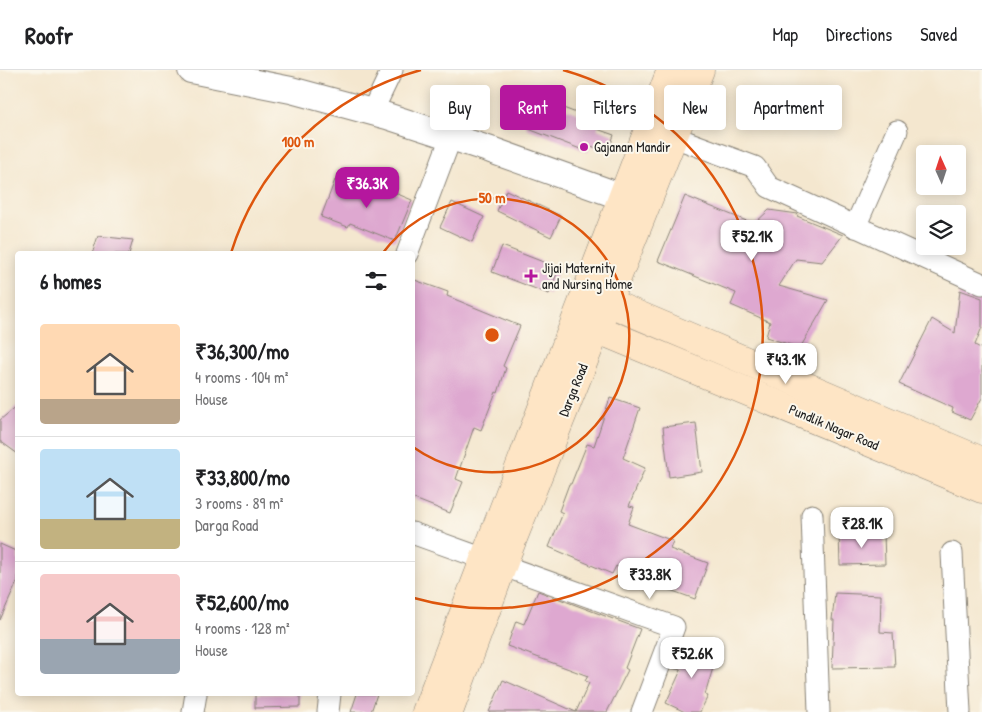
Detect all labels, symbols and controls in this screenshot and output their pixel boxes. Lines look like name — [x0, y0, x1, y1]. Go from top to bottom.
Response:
text: Roofr — [25, 19, 73, 51]
text: Map — [773, 22, 798, 47]
text: Directions — [826, 22, 892, 47]
text: Saved — [920, 22, 957, 47]
chip: Buy — [430, 85, 490, 130]
chip: Rent — [500, 85, 566, 130]
chip: Filters — [576, 85, 654, 130]
chip: New — [664, 85, 726, 130]
chip: Apartment — [736, 85, 842, 130]
text: 100 m — [282, 131, 314, 152]
place label: Gajanan Mandir — [594, 137, 671, 157]
marker: Gajanan Mandir — [578, 141, 590, 153]
north arrow — [916, 145, 966, 195]
map controls — [916, 145, 966, 255]
pin: ₹36.3K — [326, 166, 408, 209]
text: ₹36.3K — [346, 172, 388, 194]
text: 50 m — [479, 187, 505, 208]
button: layers — [916, 205, 966, 255]
pin: ₹52.1K — [711, 220, 793, 262]
text: ₹52.1K — [731, 225, 773, 247]
place label: Jijai Maternity and Nursing Home — [542, 258, 633, 294]
text: 6 homes — [40, 267, 101, 296]
icon: filters — [362, 267, 390, 295]
marker: Jijai Maternity and Nursing Home — [524, 269, 538, 283]
centre of rings — [483, 326, 501, 344]
text: ₹36,300/mo — [195, 337, 289, 366]
pin: ₹43.1K — [745, 342, 827, 385]
icon: home — [80, 344, 140, 404]
text: ₹43.1K — [766, 348, 806, 370]
street label: Darga Road — [553, 360, 593, 419]
text: 4 rooms · 104 m² — [195, 366, 289, 388]
text: House — [195, 388, 228, 410]
street label: Pundlik Nagar Road — [786, 399, 883, 455]
text: ₹33,800/mo — [195, 463, 290, 492]
icon: home — [80, 469, 140, 529]
text: 3 rooms · 89 m² — [195, 492, 284, 514]
pin: ₹28.1K — [821, 506, 903, 549]
text: ₹28.1K — [841, 512, 883, 534]
text: Darga Road — [195, 514, 258, 536]
pin: ₹33.8K — [609, 558, 691, 600]
text: ₹33.8K — [629, 563, 671, 585]
text: ₹52,600/mo — [195, 588, 289, 617]
icon: home — [80, 594, 140, 654]
text: 4 rooms · 128 m² — [195, 617, 290, 639]
pin: ₹52.6K — [651, 636, 733, 679]
text: House — [195, 639, 228, 661]
text: ₹52.6K — [671, 642, 713, 664]

